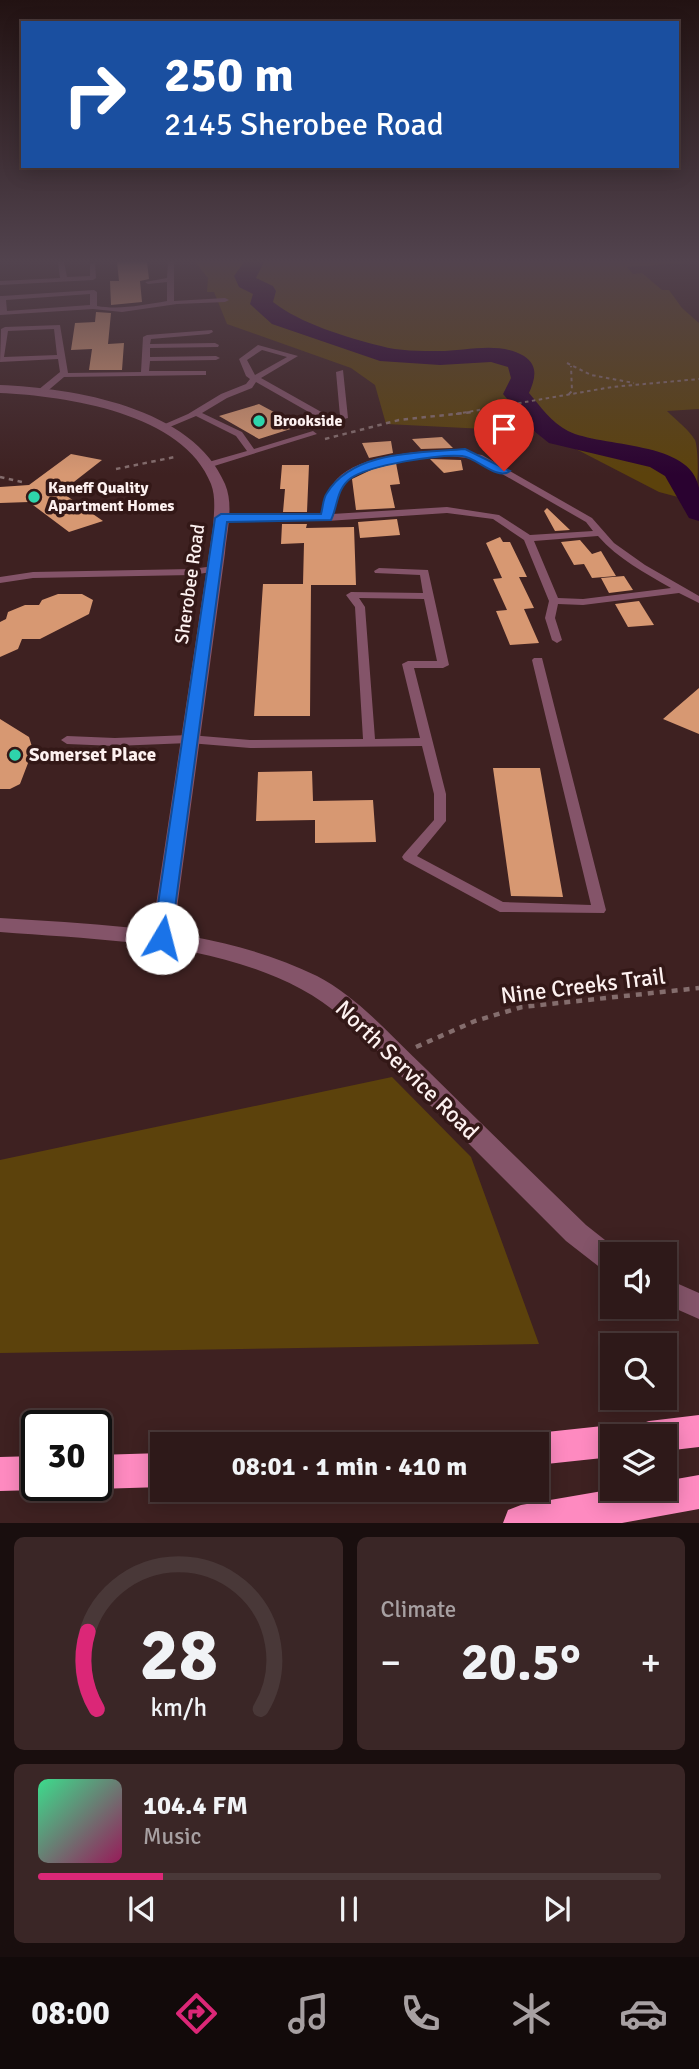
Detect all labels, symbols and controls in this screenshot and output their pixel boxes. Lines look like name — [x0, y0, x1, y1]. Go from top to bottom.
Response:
text: 250 m — [164, 45, 294, 105]
icon: right — [49, 49, 140, 140]
text: 2145 Sherobee Road — [164, 105, 444, 144]
pin — [474, 399, 534, 471]
icon: arrive — [485, 410, 523, 448]
place label: Brookside — [273, 411, 342, 431]
marker: Brookside — [251, 413, 267, 429]
place label: Kaneff Quality Apartment Homes — [48, 478, 174, 516]
marker: Kaneff Quality Apartment Homes — [26, 489, 42, 505]
street label: Sherobee Road — [170, 523, 210, 645]
place label: Somerset Place — [29, 743, 156, 767]
marker: Somerset Place — [7, 747, 23, 763]
position arrow — [125, 901, 199, 975]
street label: Nine Creeks Trail — [499, 961, 667, 1010]
street label: North Service Road — [329, 994, 485, 1146]
map controls — [600, 1242, 677, 1501]
button: sound — [600, 1242, 677, 1319]
button: search — [600, 1333, 677, 1410]
speed limit sign: 30 — [21, 1410, 112, 1501]
button: layers — [600, 1424, 677, 1501]
text: 08:01 · 1 min · 410 m — [232, 1451, 467, 1483]
text: Climate — [381, 1595, 456, 1624]
text: 28 — [139, 1612, 218, 1701]
text: 20.5° — [461, 1630, 581, 1694]
text: − — [381, 1639, 401, 1686]
text: + — [640, 1639, 661, 1686]
text: km/h — [150, 1692, 207, 1723]
text: 104.4 FM — [143, 1790, 248, 1822]
text: Music — [143, 1822, 201, 1851]
icon: previous — [123, 1890, 161, 1928]
icon: pause — [330, 1890, 368, 1928]
icon: next — [538, 1890, 576, 1928]
icon: directions — [172, 1989, 221, 2038]
icon: music — [284, 1989, 333, 2038]
icon: phone — [396, 1989, 445, 2038]
icon: climate — [507, 1989, 556, 2038]
icon: car — [619, 1989, 668, 2038]
text: 08:00 — [31, 1994, 110, 2033]

